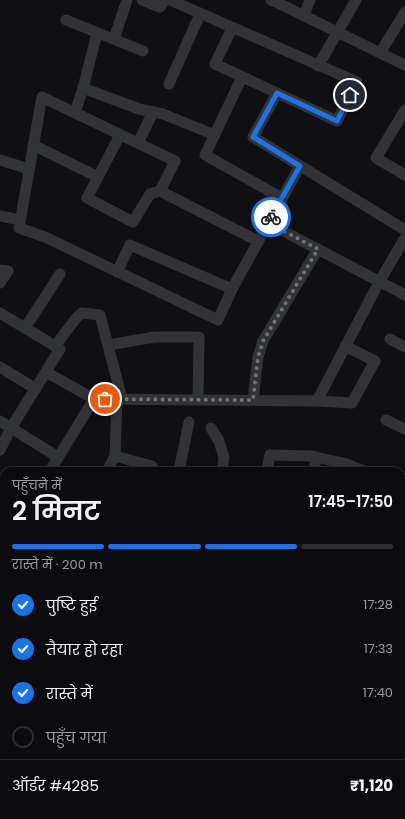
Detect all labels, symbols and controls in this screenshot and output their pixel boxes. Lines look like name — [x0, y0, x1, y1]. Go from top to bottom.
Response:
pin — [333, 78, 367, 112]
icon: home — [339, 84, 361, 106]
courier — [251, 197, 291, 237]
icon: bike — [260, 206, 282, 228]
pin — [88, 382, 122, 416]
icon: bag — [94, 388, 116, 410]
text: पहुँचने में — [12, 476, 62, 495]
text: 17:45–17:50 — [308, 491, 393, 512]
text: 2 मिनट — [12, 493, 100, 529]
text: रास्ते में · 200 m — [12, 555, 103, 574]
icon: check — [12, 594, 34, 616]
text: पुष्टि हुई — [46, 595, 97, 616]
text: 17:28 — [363, 595, 393, 614]
icon: check — [12, 638, 34, 660]
text: तैयार हो रहा — [46, 639, 122, 660]
text: 17:33 — [364, 639, 393, 658]
icon: check — [12, 682, 34, 704]
text: रास्ते में — [46, 683, 93, 704]
text: 17:40 — [363, 683, 393, 702]
text: पहुँच गया — [46, 727, 106, 748]
text: ऑर्डर #4285 — [12, 775, 99, 796]
text: ₹1,120 — [350, 775, 393, 796]

